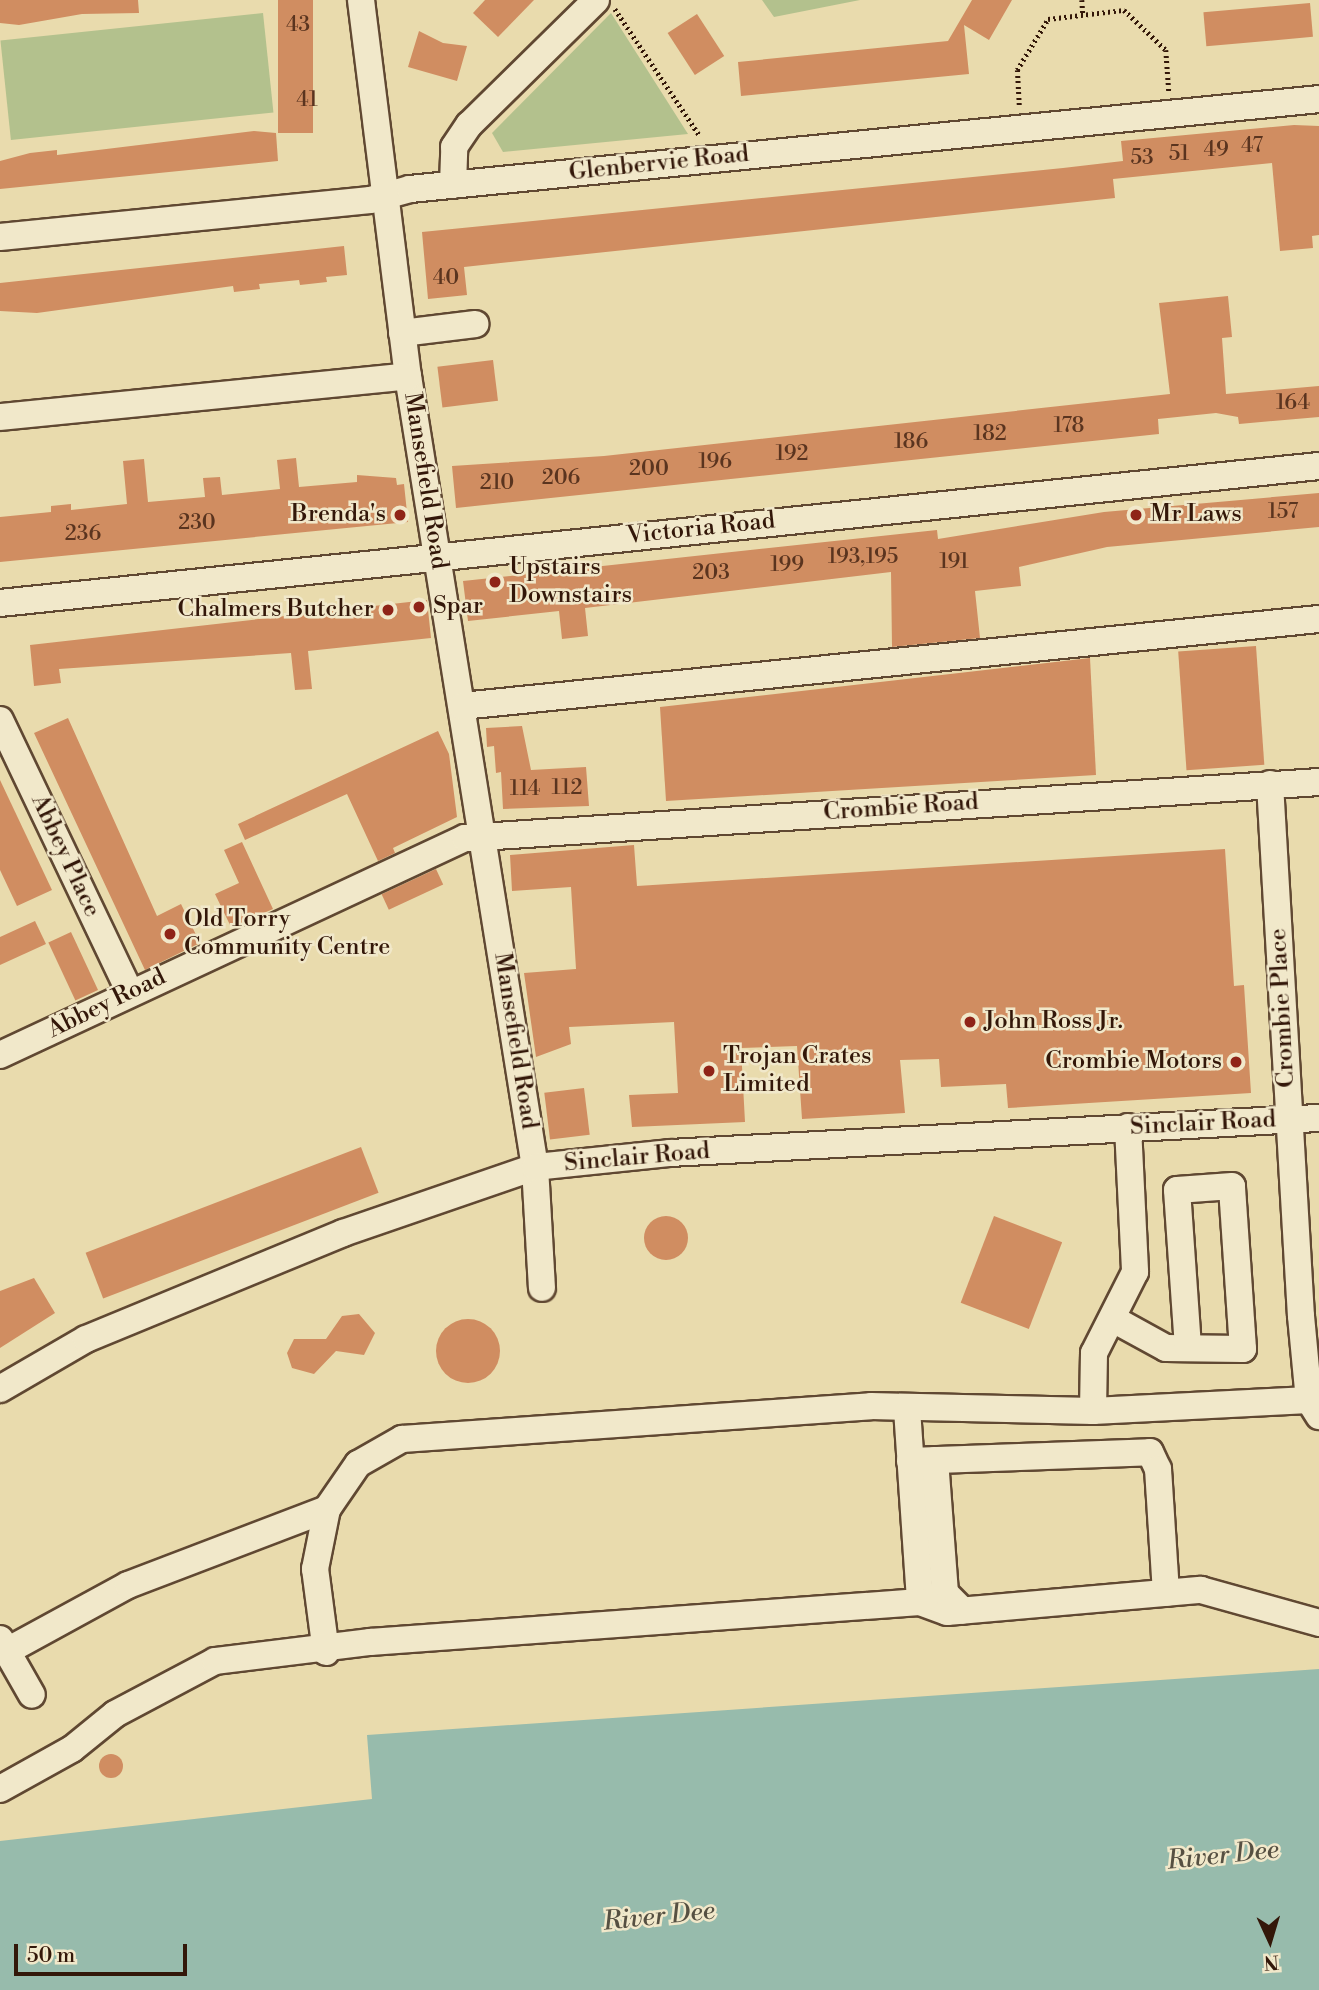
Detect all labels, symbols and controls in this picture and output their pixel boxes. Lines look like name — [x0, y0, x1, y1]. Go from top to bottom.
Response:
house number: 43 — [286, 12, 310, 38]
house number: 41 — [296, 87, 318, 113]
house number: 47 — [1241, 133, 1263, 159]
house number: 49 — [1203, 137, 1229, 163]
street label: Glenbervie Road — [568, 140, 750, 188]
house number: 51 — [1169, 141, 1189, 167]
house number: 53 — [1130, 145, 1154, 171]
house number: 40 — [433, 265, 459, 291]
house number: 164 — [1276, 390, 1310, 416]
street label: Mansefield Road — [397, 391, 453, 571]
house number: 178 — [1054, 413, 1084, 439]
house number: 182 — [973, 421, 1007, 447]
house number: 186 — [894, 429, 928, 455]
house number: 192 — [776, 441, 808, 467]
house number: 196 — [698, 449, 732, 475]
house number: 200 — [629, 456, 669, 482]
house number: 206 — [542, 465, 580, 491]
house number: 210 — [480, 470, 514, 496]
house number: 157 — [1268, 499, 1298, 525]
place label: Brenda's — [291, 501, 386, 529]
place label: Mr Laws — [1150, 501, 1242, 529]
marker: Brenda's — [392, 507, 408, 523]
street label: Victoria Road — [625, 507, 777, 551]
marker: Mr Laws — [1128, 507, 1144, 523]
house number: 230 — [178, 510, 216, 536]
house number: 236 — [65, 521, 101, 547]
house number: 193,195 — [828, 544, 898, 570]
house number: 191 — [939, 549, 969, 575]
house number: 199 — [770, 552, 804, 578]
place label: Upstairs Downstairs — [509, 554, 632, 610]
house number: 203 — [692, 560, 730, 586]
marker: Upstairs Downstairs — [487, 574, 503, 590]
place label: Spar — [433, 593, 483, 621]
place label: Chalmers Butcher — [178, 596, 374, 624]
marker: Spar — [411, 599, 427, 615]
marker: Chalmers Butcher — [380, 602, 396, 618]
house number: 112 — [551, 775, 583, 801]
house number: 114 — [510, 776, 540, 802]
street label: Crombie Road — [822, 788, 980, 828]
street label: Abbey Place — [24, 790, 106, 922]
place label: Old Torry Community Centre — [184, 906, 390, 962]
marker: Old Torry Community Centre — [162, 926, 178, 942]
street label: Crombie Place — [1264, 928, 1302, 1088]
street label: Mansefield Road — [487, 951, 543, 1131]
street label: Abbey Road — [43, 963, 171, 1045]
place label: John Ross Jr. — [984, 1008, 1123, 1036]
marker: John Ross Jr. — [962, 1014, 978, 1030]
place label: Trojan Crates Limited — [723, 1043, 872, 1099]
place label: Crombie Motors — [1045, 1048, 1222, 1076]
marker: Crombie Motors — [1228, 1054, 1244, 1070]
marker: Trojan Crates Limited — [701, 1063, 717, 1079]
street label: Sinclair Road — [1129, 1106, 1277, 1142]
street label: Sinclair Road — [563, 1137, 711, 1179]
water label: River Dee — [1166, 1835, 1280, 1877]
water label: River Dee — [602, 1896, 716, 1938]
north arrow — [1235, 1906, 1305, 1976]
scale bar — [18, 1930, 191, 1974]
text: 50 m — [27, 1943, 75, 1969]
text: N — [1263, 1949, 1280, 1974]

